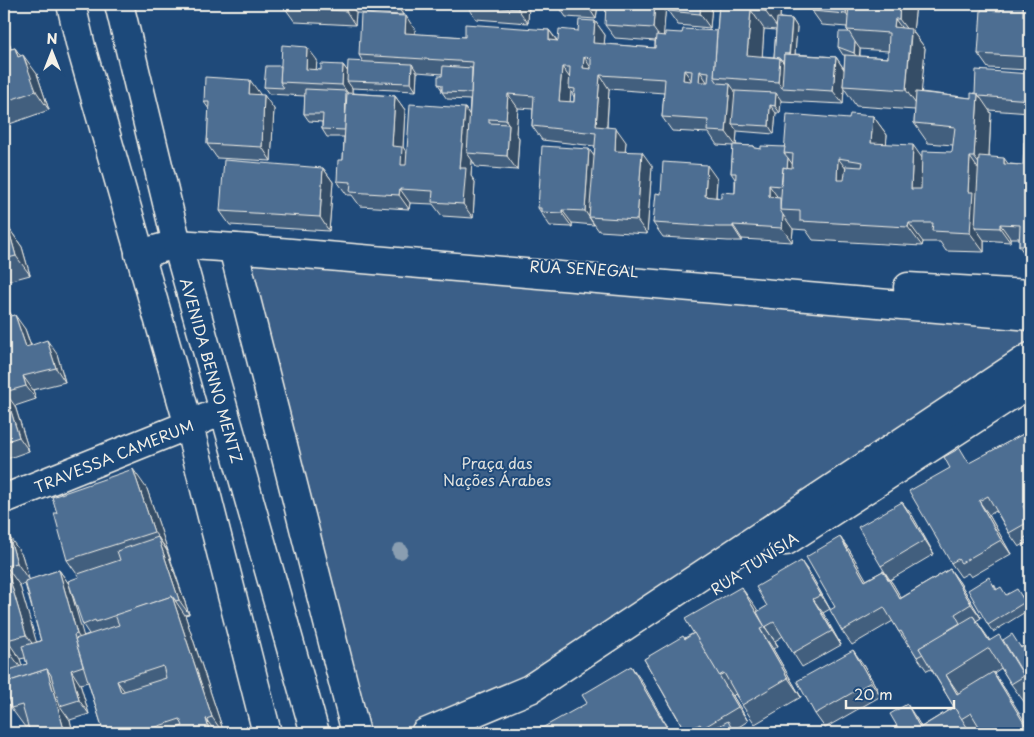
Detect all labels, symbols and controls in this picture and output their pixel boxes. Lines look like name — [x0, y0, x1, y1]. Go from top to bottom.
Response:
north arrow — [28, 28, 78, 78]
text: N — [46, 28, 58, 49]
street label: RUA SENEGAL — [529, 254, 639, 282]
street label: AVENIDA BENNO MENTZ — [176, 275, 250, 465]
street label: TRAVESSA CAMERUM — [30, 413, 197, 497]
park label: Praça das Nações Árabes — [443, 451, 551, 491]
street label: RUA TUNÍSIA — [705, 526, 803, 600]
scale bar — [846, 677, 954, 709]
text: 20 m — [854, 682, 893, 705]

